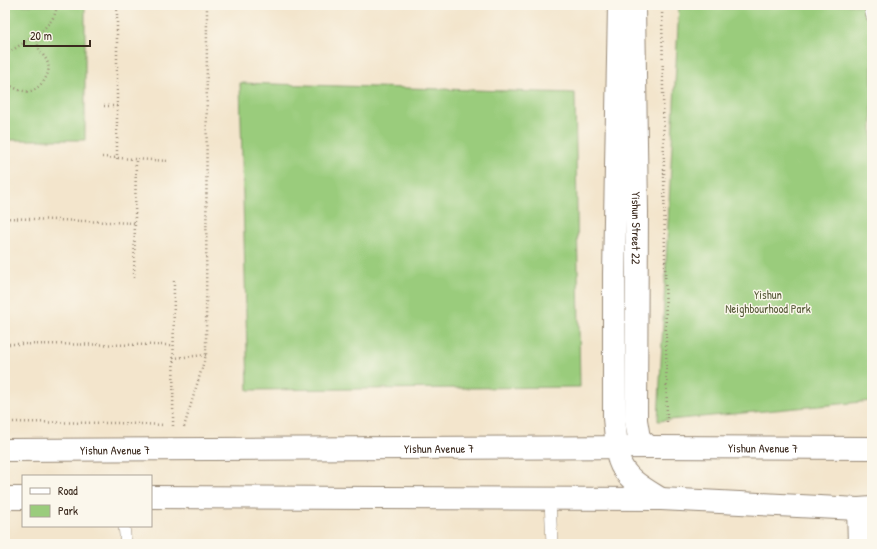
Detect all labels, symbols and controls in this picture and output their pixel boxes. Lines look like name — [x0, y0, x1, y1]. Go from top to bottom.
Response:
scale bar — [24, 22, 90, 48]
text: 20 m — [30, 27, 52, 44]
street label: Yishun Street 22 — [628, 192, 646, 265]
park label: Yishun Neighbourhood Park — [725, 286, 811, 317]
street label: Yishun Avenue 7 — [404, 439, 474, 457]
street label: Yishun Avenue 7 — [728, 439, 798, 456]
street label: Yishun Avenue 7 — [80, 441, 150, 458]
legend — [22, 475, 152, 527]
text: Road — [58, 482, 78, 499]
text: Park — [58, 502, 78, 519]

